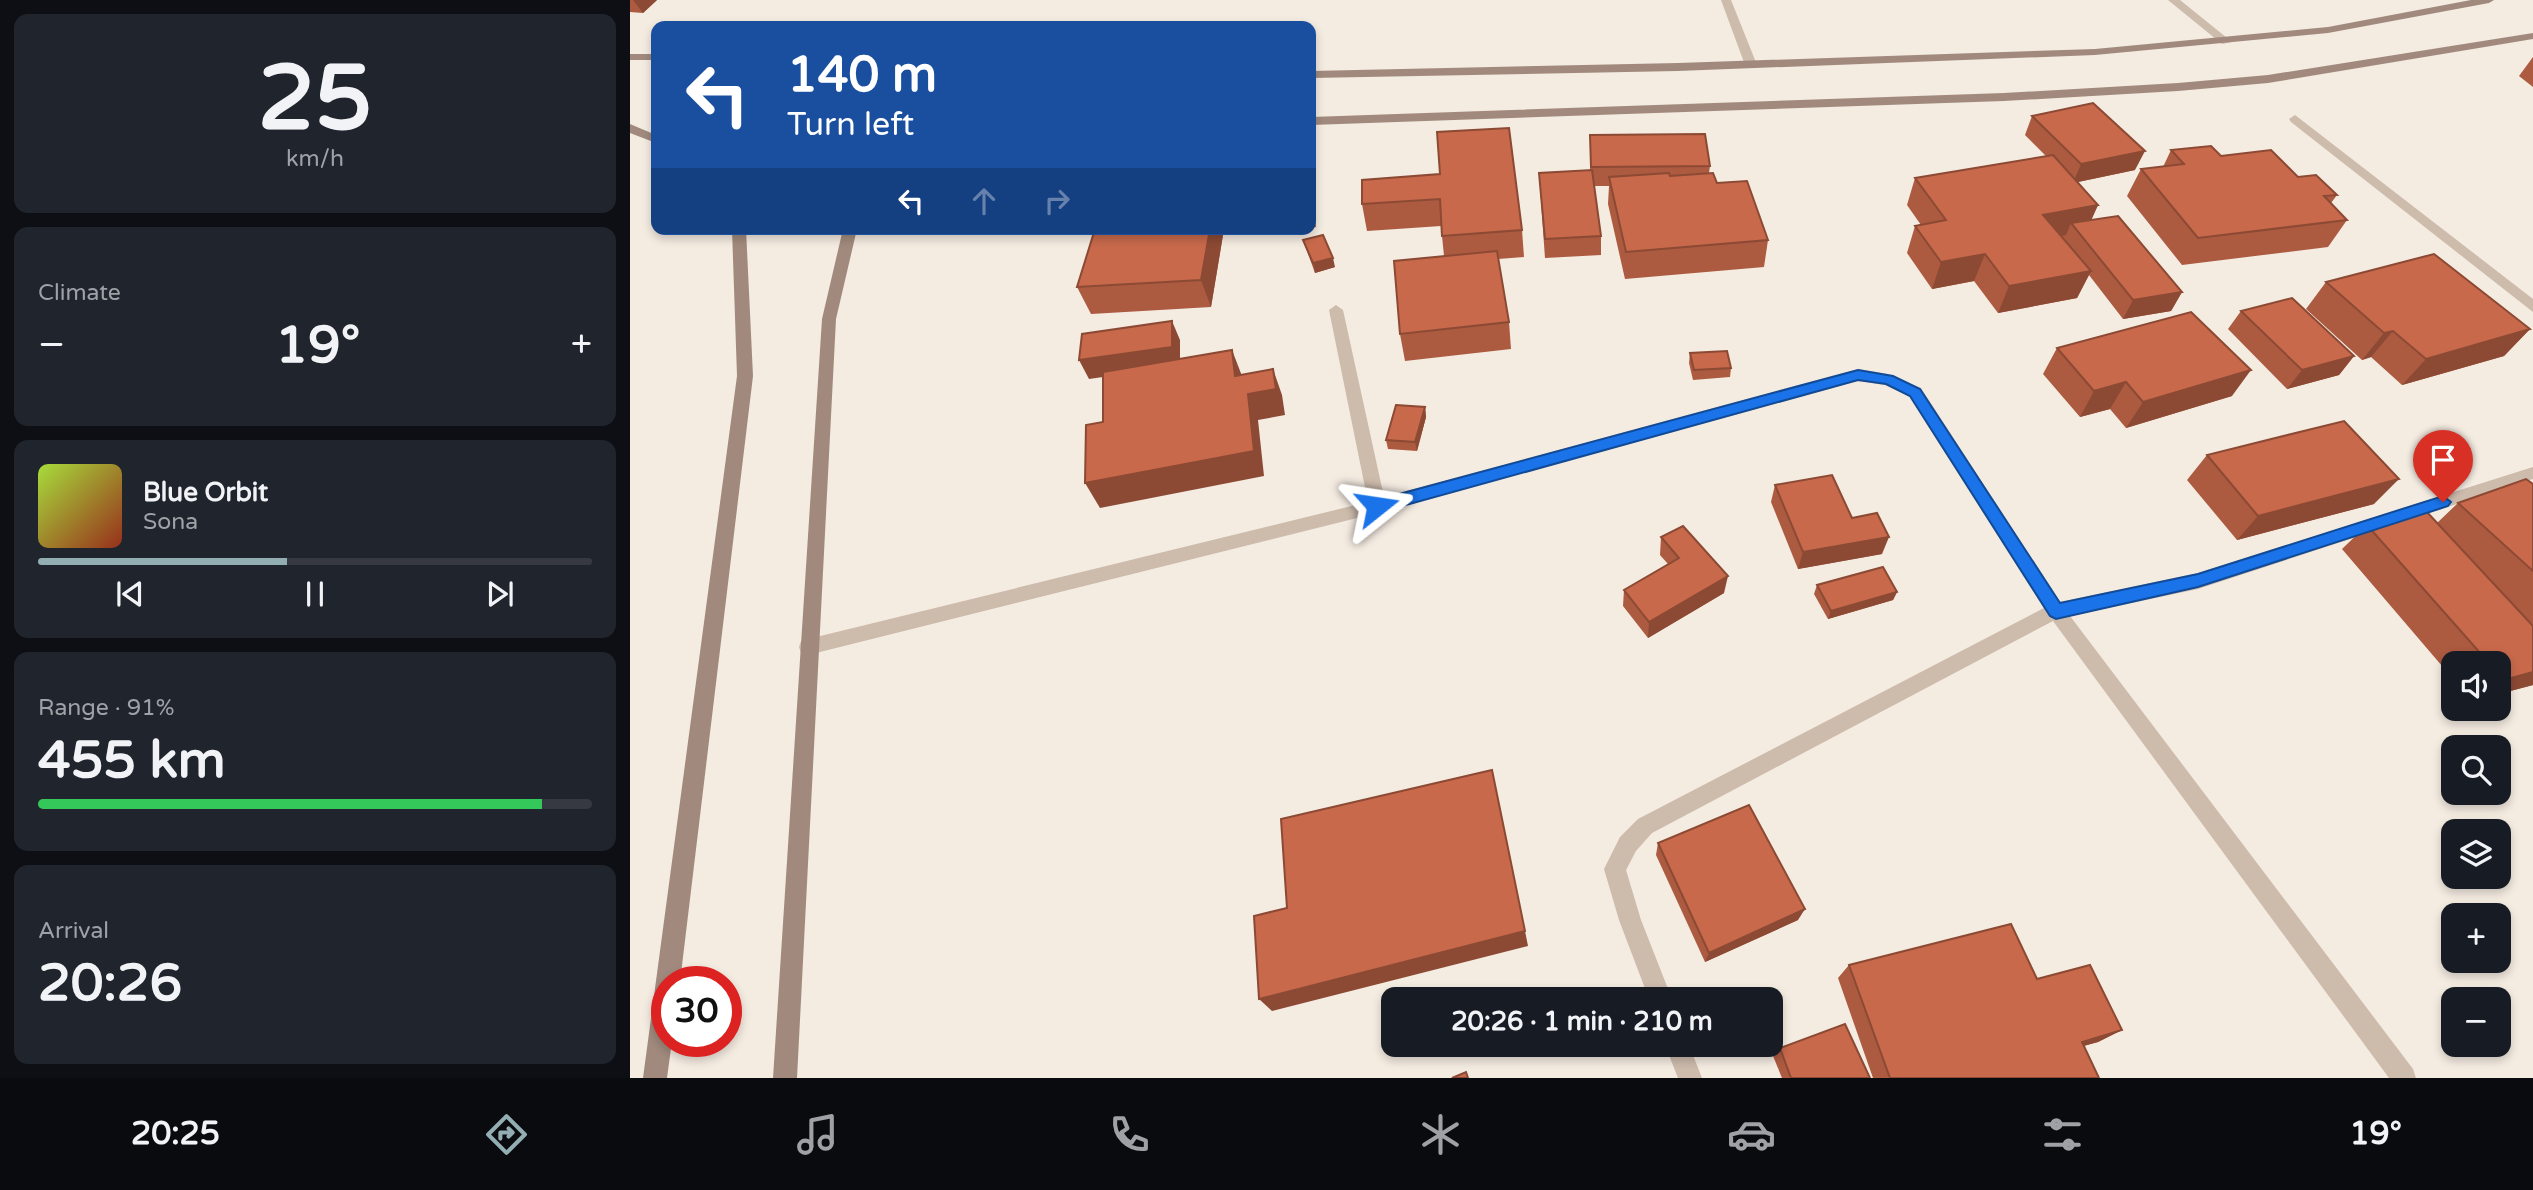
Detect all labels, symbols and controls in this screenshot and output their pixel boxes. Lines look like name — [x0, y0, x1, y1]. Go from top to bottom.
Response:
text: 25 — [258, 44, 372, 154]
text: 140 m — [787, 46, 937, 105]
icon: left — [672, 49, 763, 140]
text: Turn left — [787, 106, 914, 144]
text: km/h — [286, 145, 344, 173]
icon: left — [892, 182, 930, 220]
icon: ahead — [965, 182, 1003, 220]
icon: right — [1038, 182, 1076, 220]
text: Climate — [38, 279, 121, 307]
text: 19° — [275, 314, 360, 377]
text: − — [38, 322, 65, 368]
text: + — [571, 322, 592, 368]
pin — [2413, 430, 2473, 502]
icon: arrive — [2424, 441, 2462, 479]
position arrow — [1340, 469, 1414, 543]
text: Blue Orbit — [143, 477, 268, 508]
text: Sona — [143, 508, 198, 536]
icon: previous — [111, 575, 149, 613]
icon: pause — [296, 575, 334, 613]
icon: next — [481, 575, 519, 613]
map controls — [2441, 651, 2511, 1057]
button: sound — [2441, 651, 2511, 721]
text: Range · 91% — [38, 694, 174, 722]
text: 455 km — [38, 729, 226, 792]
button: search — [2441, 735, 2511, 805]
button: layers — [2441, 819, 2511, 889]
button: + — [2441, 903, 2511, 973]
text: Arrival — [38, 917, 109, 945]
text: 20:26 — [38, 952, 182, 1015]
speed limit sign: 30 — [651, 966, 742, 1057]
button: − — [2441, 987, 2511, 1057]
text: 20:26 · 1 min · 210 m — [1451, 1006, 1713, 1037]
icon: directions — [482, 1110, 531, 1159]
icon: music — [793, 1110, 842, 1159]
icon: phone — [1105, 1110, 1154, 1159]
icon: climate — [1416, 1110, 1465, 1159]
icon: car — [1727, 1110, 1776, 1159]
icon: filters — [2038, 1110, 2087, 1159]
text: 20:25 — [131, 1115, 220, 1153]
text: 19° — [2349, 1115, 2402, 1153]

